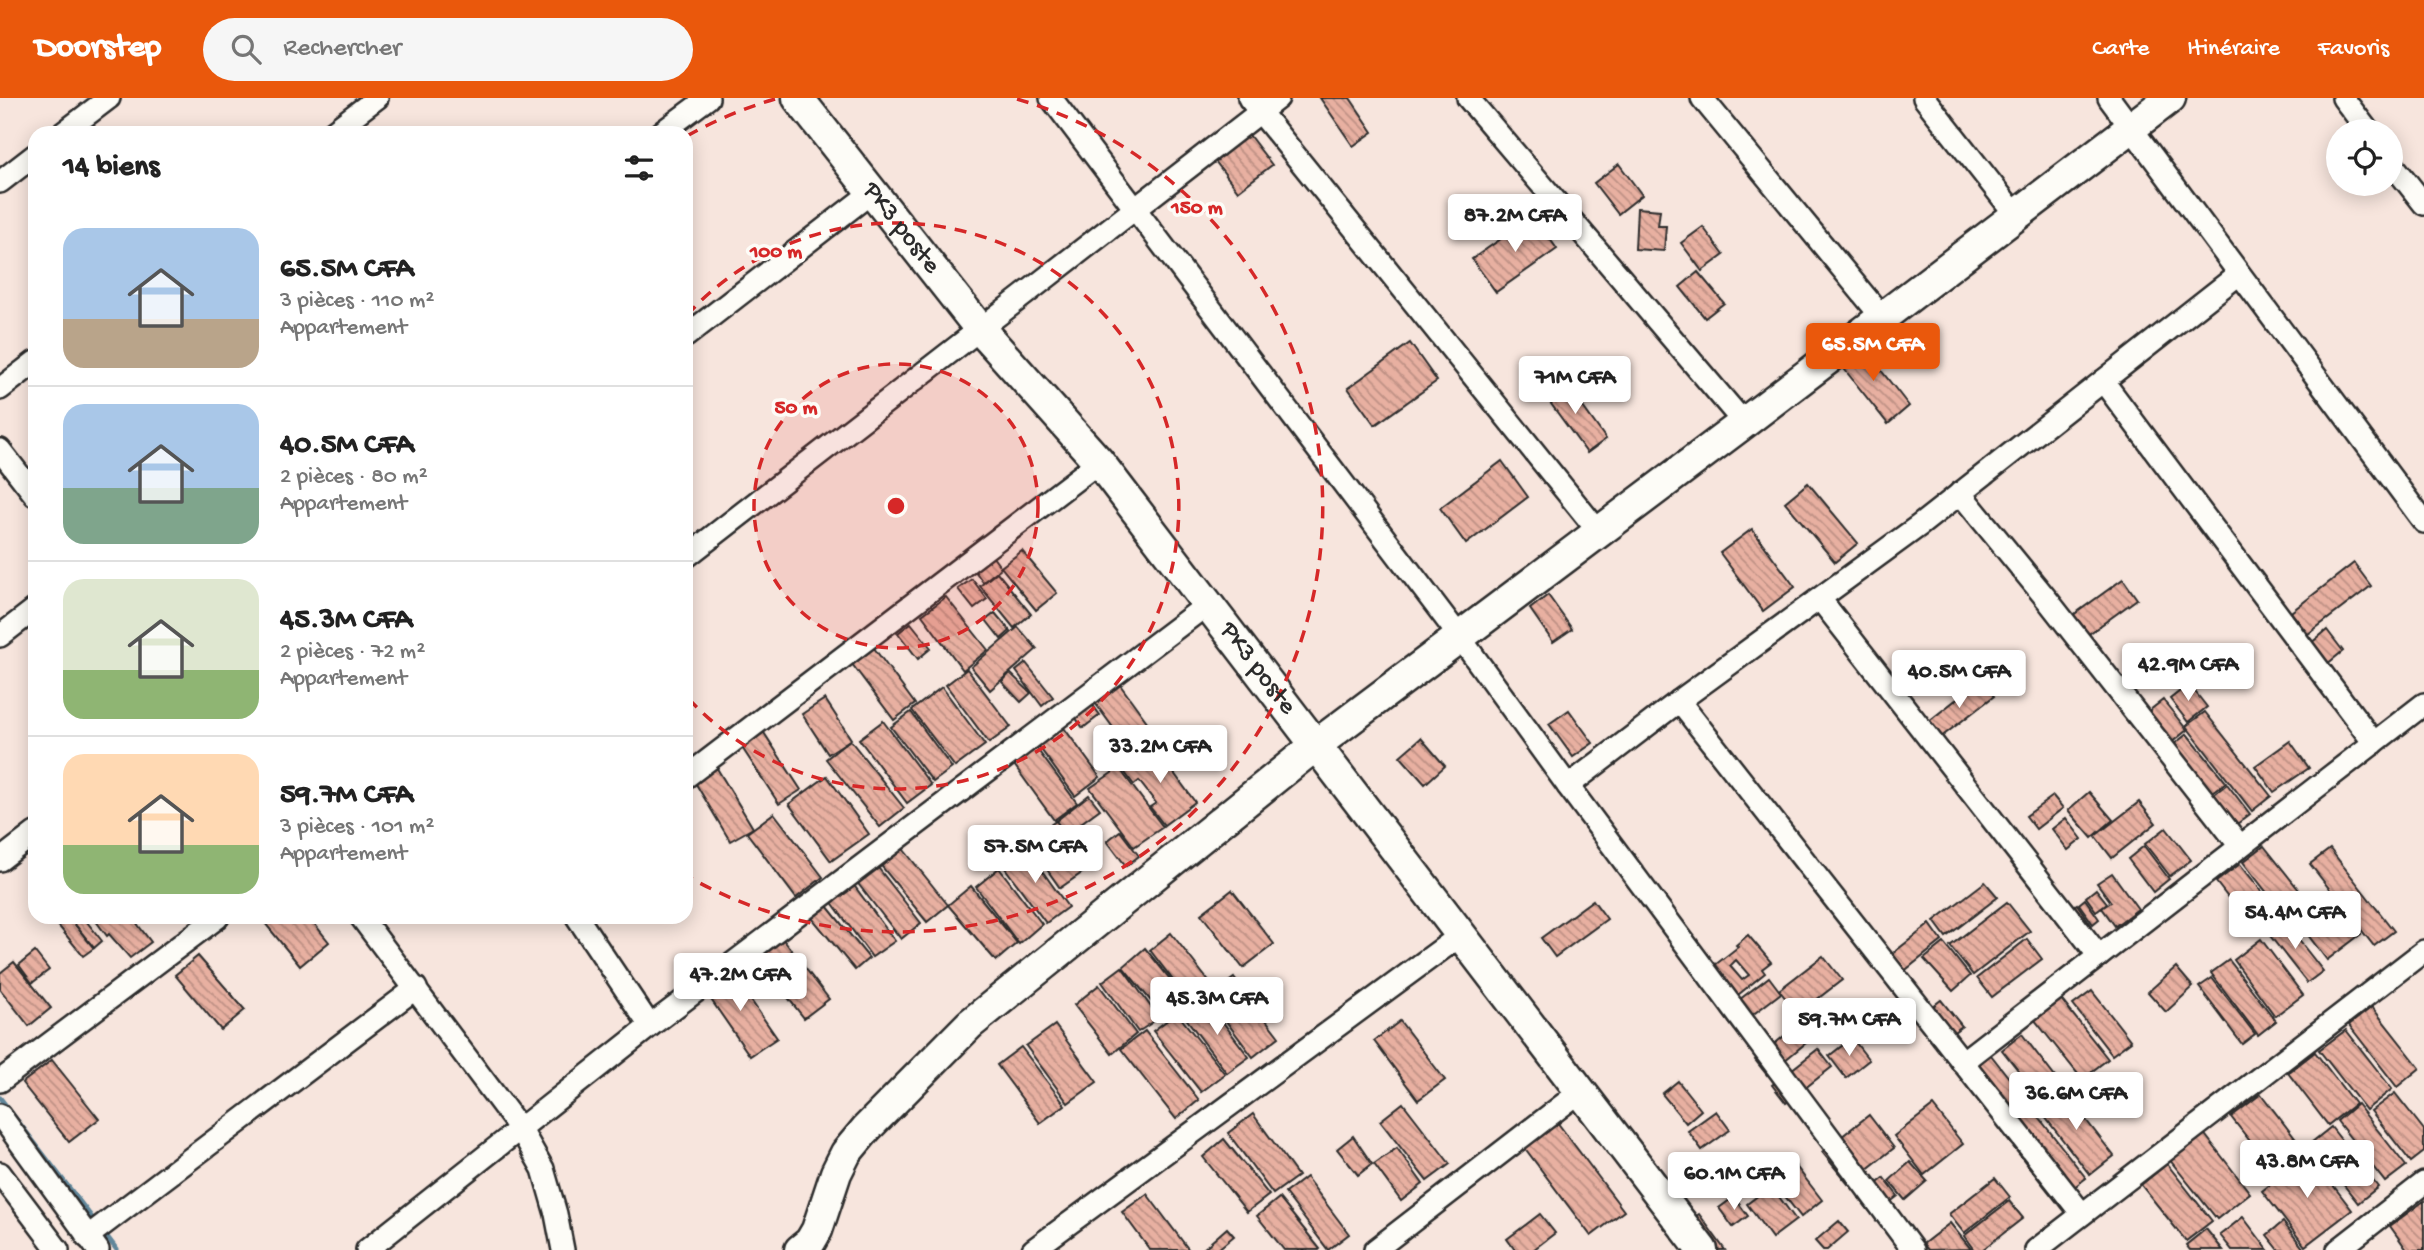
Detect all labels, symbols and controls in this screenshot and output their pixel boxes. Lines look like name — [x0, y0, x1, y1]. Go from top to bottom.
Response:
search box — [203, 18, 693, 81]
text: Doorstep — [35, 30, 161, 68]
icon: search — [227, 30, 265, 68]
text: Rechercher — [283, 34, 401, 65]
text: Carte — [2092, 35, 2149, 64]
text: Itinéraire — [2187, 35, 2280, 64]
text: Favoris — [2318, 35, 2389, 64]
map controls — [2326, 119, 2403, 196]
button: locate — [2326, 119, 2403, 196]
icon: filters — [620, 149, 658, 187]
text: 14 biens — [63, 151, 160, 186]
street label: PK3 poste — [854, 175, 947, 281]
pin: 87.2M CFA — [1435, 194, 1595, 254]
text: 150 m — [1170, 197, 1223, 222]
text: 87.2M CFA — [1464, 203, 1566, 230]
text: 100 m — [749, 241, 802, 266]
text: 65.5M CFA — [280, 253, 413, 288]
icon: home — [119, 256, 203, 340]
text: 3 pièces · 110 m² — [280, 288, 434, 315]
text: Appartement — [280, 315, 407, 342]
pin: 65.5M CFA — [1793, 324, 1953, 383]
text: 65.5M CFA — [1822, 332, 1924, 359]
pin: 71M CFA — [1510, 356, 1640, 416]
text: 71M CFA — [1535, 365, 1615, 392]
text: 50 m — [775, 397, 818, 422]
text: 40.5M CFA — [280, 429, 414, 464]
icon: home — [119, 432, 203, 516]
text: 2 pièces · 80 m² — [280, 464, 428, 491]
text: Appartement — [280, 491, 407, 518]
centre of rings — [884, 494, 908, 518]
text: 45.3M CFA — [280, 604, 412, 639]
icon: home — [119, 607, 203, 691]
street label: PK3 poste — [1211, 616, 1303, 722]
text: 2 pièces · 72 m² — [280, 639, 425, 666]
pin: 42.9M CFA — [2108, 644, 2268, 703]
pin: 40.5M CFA — [1879, 650, 2039, 710]
text: 42.9M CFA — [2138, 652, 2238, 679]
text: 40.5M CFA — [1908, 659, 2010, 686]
text: Appartement — [280, 666, 407, 693]
pin: 33.2M CFA — [1080, 726, 1240, 785]
text: 33.2M CFA — [1109, 734, 1211, 761]
text: 59.7M CFA — [280, 779, 413, 814]
icon: home — [119, 782, 203, 866]
text: 3 pièces · 101 m² — [280, 814, 434, 841]
pin: 57.5M CFA — [955, 826, 1115, 885]
text: 57.5M CFA — [984, 834, 1086, 861]
text: Appartement — [280, 841, 407, 868]
pin: 54.4M CFA — [2215, 892, 2375, 951]
text: 54.4M CFA — [2245, 900, 2345, 927]
pin: 47.2M CFA — [660, 954, 820, 1013]
text: 47.2M CFA — [690, 962, 790, 989]
pin: 45.3M CFA — [1137, 978, 1297, 1037]
text: 45.3M CFA — [1166, 986, 1268, 1013]
pin: 59.7M CFA — [1769, 998, 1929, 1058]
text: 59.7M CFA — [1798, 1007, 1900, 1034]
pin: 36.6M CFA — [1996, 1072, 2156, 1132]
text: 36.6M CFA — [2025, 1081, 2127, 1108]
pin: 43.8M CFA — [2227, 1140, 2387, 1200]
text: 43.8M CFA — [2256, 1149, 2358, 1176]
pin: 60.1M CFA — [1654, 1152, 1814, 1212]
text: 60.1M CFA — [1684, 1161, 1784, 1188]

